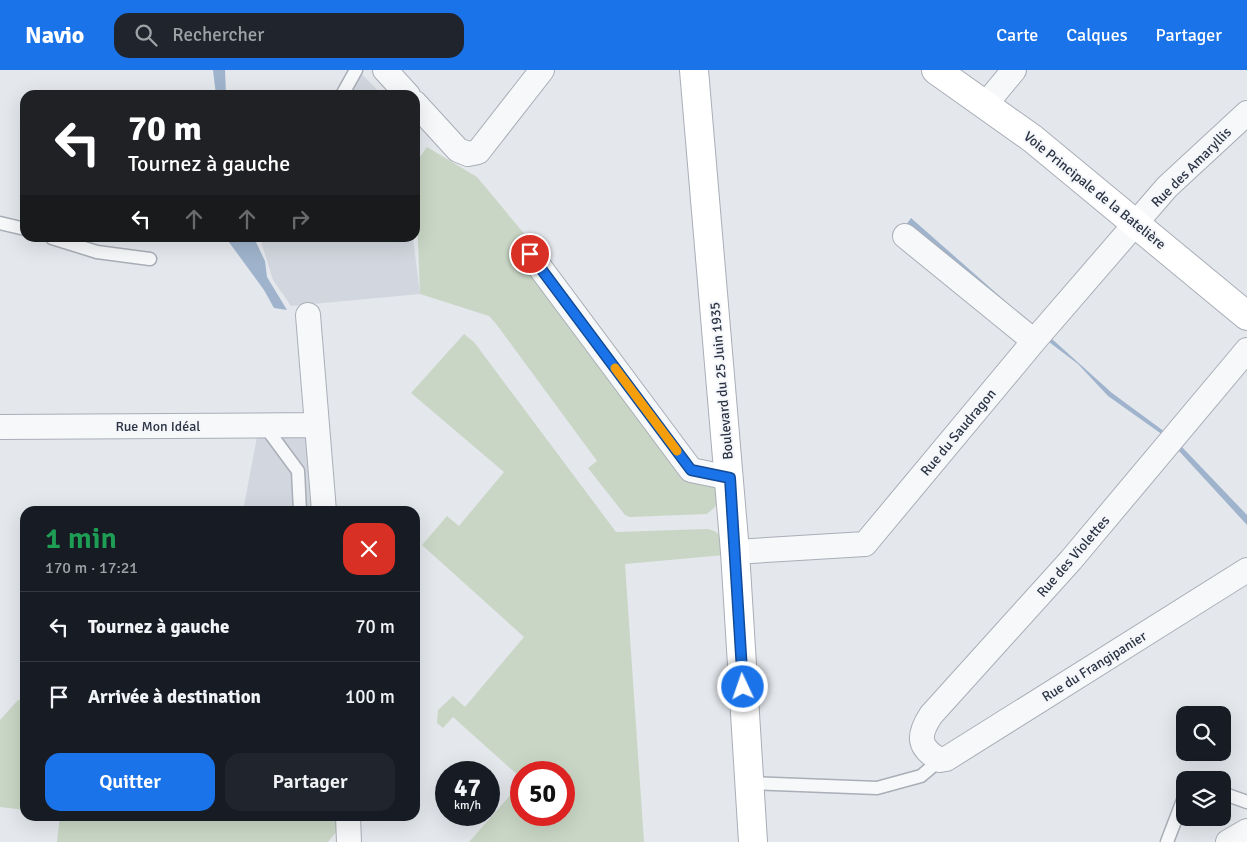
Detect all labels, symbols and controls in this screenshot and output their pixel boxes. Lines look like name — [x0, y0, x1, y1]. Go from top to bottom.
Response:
search box — [114, 13, 464, 58]
text: Navio — [25, 20, 84, 50]
icon: search — [132, 21, 160, 49]
text: Rechercher — [172, 23, 264, 47]
text: Carte — [996, 24, 1038, 46]
text: Calques — [1066, 24, 1128, 46]
text: Partager — [1156, 24, 1222, 46]
text: 70 m — [128, 107, 202, 150]
icon: left — [45, 110, 110, 175]
street label: Rue des Amaryllis — [1148, 124, 1235, 211]
street label: Voie Principale de la Batelière — [1020, 128, 1169, 253]
text: Tournez à gauche — [128, 150, 290, 177]
icon: left — [127, 205, 155, 233]
icon: ahead — [180, 205, 208, 233]
icon: ahead — [233, 205, 261, 233]
icon: right — [286, 205, 314, 233]
pin — [509, 233, 551, 275]
icon: arrive — [516, 240, 544, 268]
street label: Boulevard du 25 Juin 1935 — [706, 301, 737, 460]
street label: Rue du Saudragon — [917, 385, 1000, 479]
street label: Rue Mon Idéal — [116, 418, 200, 435]
street label: Rue des Violettes — [1033, 512, 1113, 601]
text: 1 min — [45, 520, 117, 557]
button: close — [343, 523, 395, 575]
text: 170 m · 17:21 — [45, 558, 138, 578]
icon: left — [45, 613, 73, 641]
text: Tournez à gauche — [88, 615, 229, 639]
text: 70 m — [355, 615, 395, 639]
street label: Rue du Frangipanier — [1039, 627, 1150, 705]
position arrow — [716, 660, 768, 712]
icon: arrive — [45, 683, 73, 711]
text: Arrivée à destination — [88, 685, 261, 709]
text: 100 m — [345, 685, 395, 709]
map controls — [1176, 706, 1231, 826]
button: search — [1176, 706, 1231, 761]
button: Quitter — [45, 753, 215, 811]
button: Partager — [225, 753, 395, 811]
speed limit sign: 50 — [510, 761, 575, 826]
button: layers — [1176, 771, 1231, 826]
text: 47 — [454, 772, 481, 803]
text: km/h — [454, 798, 481, 813]

